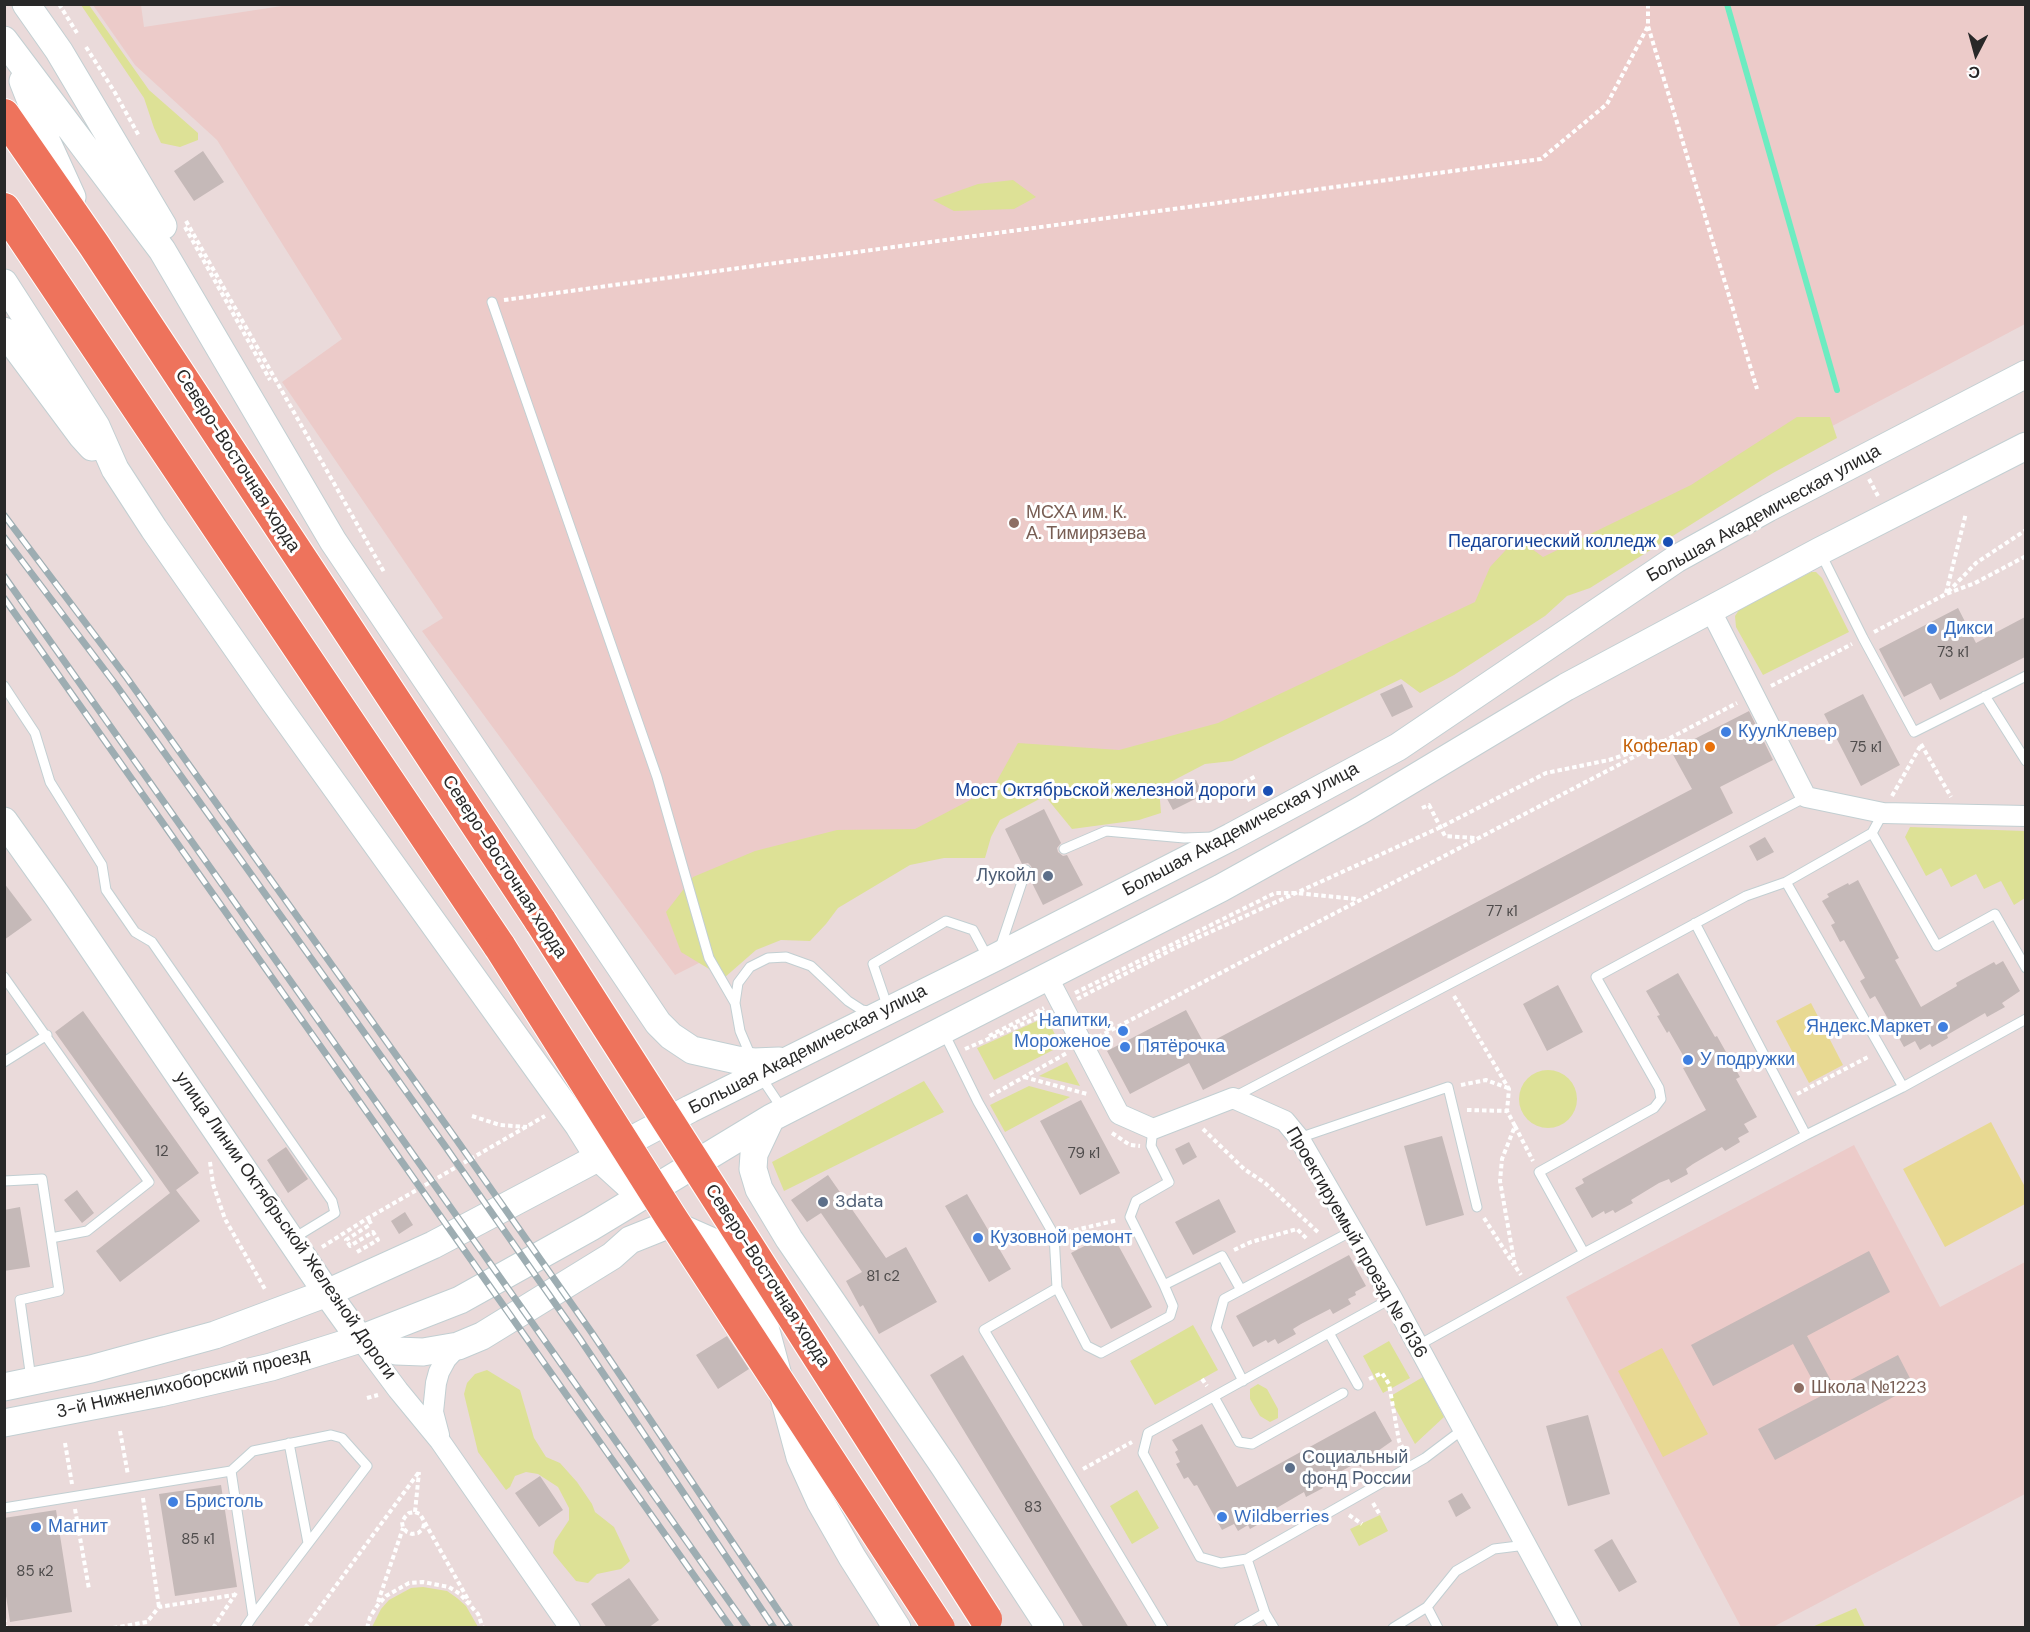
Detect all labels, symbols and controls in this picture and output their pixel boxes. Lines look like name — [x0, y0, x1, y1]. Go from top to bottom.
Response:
north arrow — [1946, 24, 2006, 84]
text: С — [1967, 61, 1981, 83]
street label: Северо-Восточная хорда — [170, 366, 304, 556]
street label: Большая Академическая улица — [1643, 441, 1885, 587]
place label: МСХА им. К. А. Тимирязева — [1026, 502, 1146, 544]
marker: МСХА им. К. А. Тимирязева — [1007, 516, 1021, 530]
place label: Педагогический колледж — [1448, 531, 1656, 553]
marker: Педагогический колледж — [1661, 535, 1675, 549]
place label: Дикси — [1944, 618, 1993, 640]
marker: Дикси — [1925, 622, 1939, 636]
house number: 73 к1 — [1937, 644, 1969, 662]
place label: КуулКлевер — [1738, 721, 1837, 743]
marker: КуулКлевер — [1719, 725, 1733, 739]
place label: Кофелар — [1623, 736, 1698, 758]
house number: 75 к1 — [1850, 739, 1882, 757]
marker: Кофелар — [1703, 740, 1717, 754]
street label: Большая Академическая улица — [1119, 758, 1363, 902]
street label: Северо-Восточная хорда — [437, 772, 571, 962]
place label: Мост Октябрьской железной дороги — [955, 780, 1256, 802]
marker: Мост Октябрьской железной дороги — [1261, 784, 1275, 798]
place label: Лукойл — [976, 865, 1036, 887]
marker: Лукойл — [1041, 869, 1055, 883]
house number: 77 к1 — [1486, 903, 1518, 921]
street label: Большая Академическая улица — [685, 980, 931, 1120]
place label: Напитки, Мороженое — [1014, 1010, 1111, 1052]
place label: Яндекс.Маркет — [1806, 1016, 1931, 1038]
marker: Яндекс.Маркет — [1936, 1020, 1950, 1034]
marker: Напитки, Мороженое — [1116, 1024, 1130, 1038]
place label: Пятёрочка — [1137, 1036, 1225, 1058]
marker: Пятёрочка — [1118, 1040, 1132, 1054]
place label: У подружки — [1700, 1049, 1795, 1071]
marker: У подружки — [1681, 1053, 1695, 1067]
street label: улица Линии Октябрьской Железной Дороги — [170, 1068, 400, 1384]
street label: Проектируемый проезд № 6136 — [1281, 1123, 1431, 1363]
house number: 12 — [155, 1143, 169, 1161]
house number: 79 к1 — [1068, 1145, 1100, 1163]
street label: Северо-Восточная хорда — [700, 1181, 834, 1371]
place label: 3data — [835, 1191, 883, 1213]
marker: 3data — [816, 1195, 830, 1209]
place label: Кузовной ремонт — [990, 1227, 1132, 1249]
marker: Кузовной ремонт — [971, 1231, 985, 1245]
house number: 81 с2 — [866, 1268, 900, 1286]
street label: 3-й Нижнелихоборский проезд — [54, 1344, 312, 1424]
place label: Школа №1223 — [1811, 1377, 1927, 1399]
marker: Школа №1223 — [1792, 1381, 1806, 1395]
place label: Социальный фонд России — [1302, 1447, 1411, 1490]
marker: Социальный фонд России — [1283, 1461, 1297, 1475]
place label: Бристоль — [185, 1491, 263, 1513]
marker: Бристоль — [166, 1495, 180, 1509]
house number: 83 — [1024, 1499, 1042, 1517]
place label: Wildberries — [1234, 1506, 1329, 1528]
marker: Wildberries — [1215, 1510, 1229, 1524]
place label: Магнит — [48, 1516, 108, 1538]
marker: Магнит — [29, 1520, 43, 1534]
house number: 85 к1 — [181, 1531, 215, 1549]
house number: 85 к2 — [16, 1563, 54, 1581]

